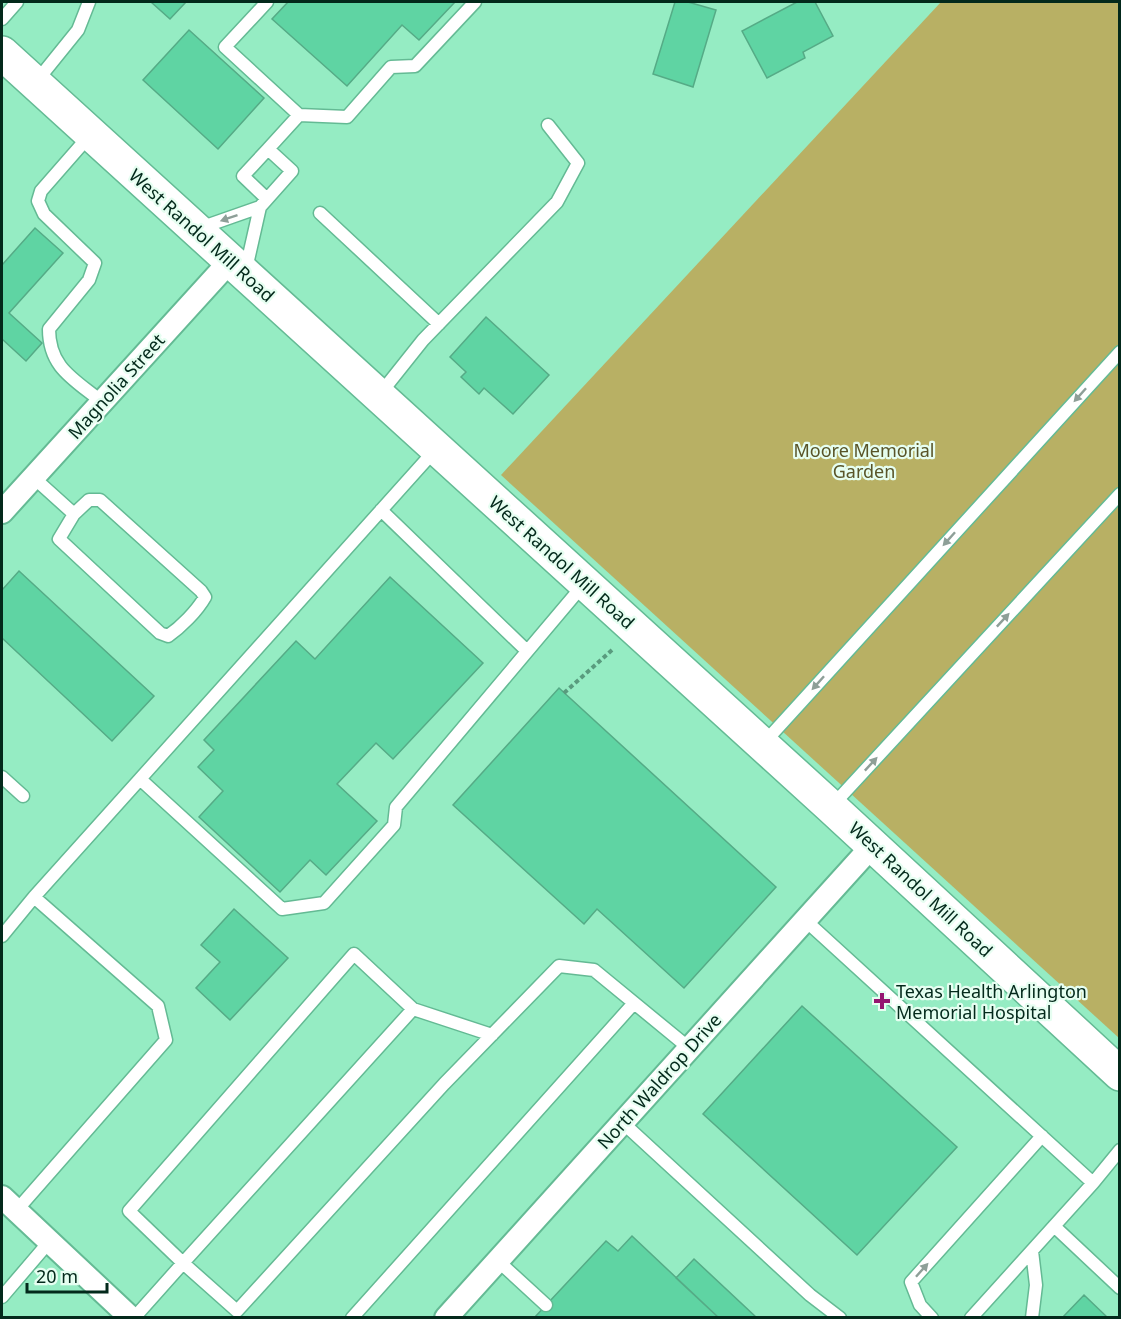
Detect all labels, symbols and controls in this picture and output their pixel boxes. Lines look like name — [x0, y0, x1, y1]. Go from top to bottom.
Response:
street label: West Randol Mill Road — [124, 163, 280, 307]
one-way arrow — [220, 213, 238, 223]
street label: Magnolia Street — [62, 328, 170, 444]
one-way arrow — [1074, 387, 1087, 402]
park label: Moore Memorial Garden — [793, 438, 935, 483]
street label: West Randol Mill Road — [484, 490, 640, 634]
one-way arrow — [942, 532, 956, 547]
one-way arrow — [996, 613, 1010, 628]
one-way arrow — [811, 676, 825, 690]
one-way arrow — [864, 757, 877, 772]
street label: West Randol Mill Road — [844, 816, 998, 962]
place label: Texas Health Arlington Memorial Hospital — [896, 979, 1087, 1024]
marker: Texas Health Arlington Memorial Hospital — [873, 992, 891, 1010]
street label: North Waldrop Drive — [592, 1008, 726, 1154]
scale bar — [27, 1256, 106, 1294]
one-way arrow — [915, 1263, 928, 1278]
text: 20 m — [36, 1264, 78, 1288]

